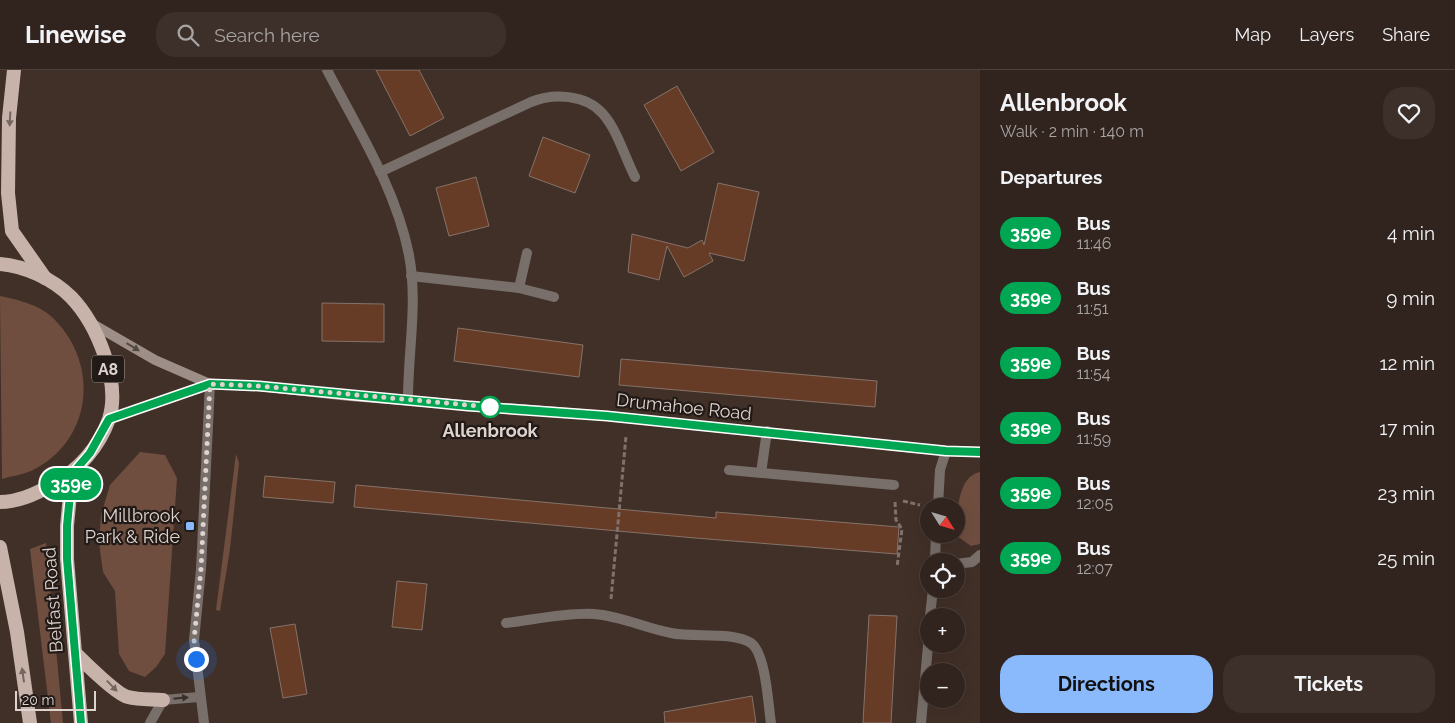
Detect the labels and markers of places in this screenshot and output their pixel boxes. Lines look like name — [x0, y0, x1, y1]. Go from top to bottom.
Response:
marker: Allenbrook — [479, 396, 501, 418]
place label: Allenbrook — [442, 420, 539, 441]
place label: Millbrook Park & Ride — [85, 505, 180, 547]
marker: Millbrook Park & Ride — [184, 520, 196, 532]

